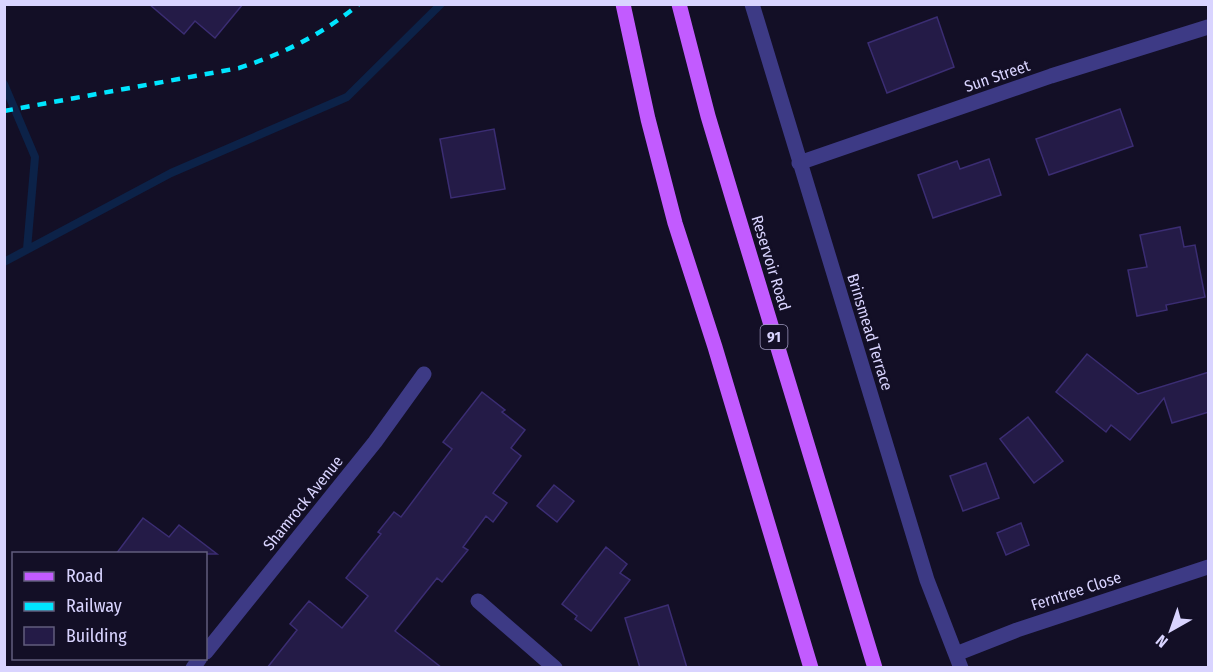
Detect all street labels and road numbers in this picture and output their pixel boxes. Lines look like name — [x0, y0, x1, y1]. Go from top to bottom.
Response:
street label: Sun Street — [962, 56, 1033, 96]
street label: Reservoir Road — [747, 213, 795, 313]
street label: Brinsmead Terrace — [843, 271, 897, 393]
road number: 91 — [760, 325, 788, 349]
street label: Shamrock Avenue — [259, 452, 347, 554]
street label: Ferntree Close — [1029, 567, 1124, 614]

